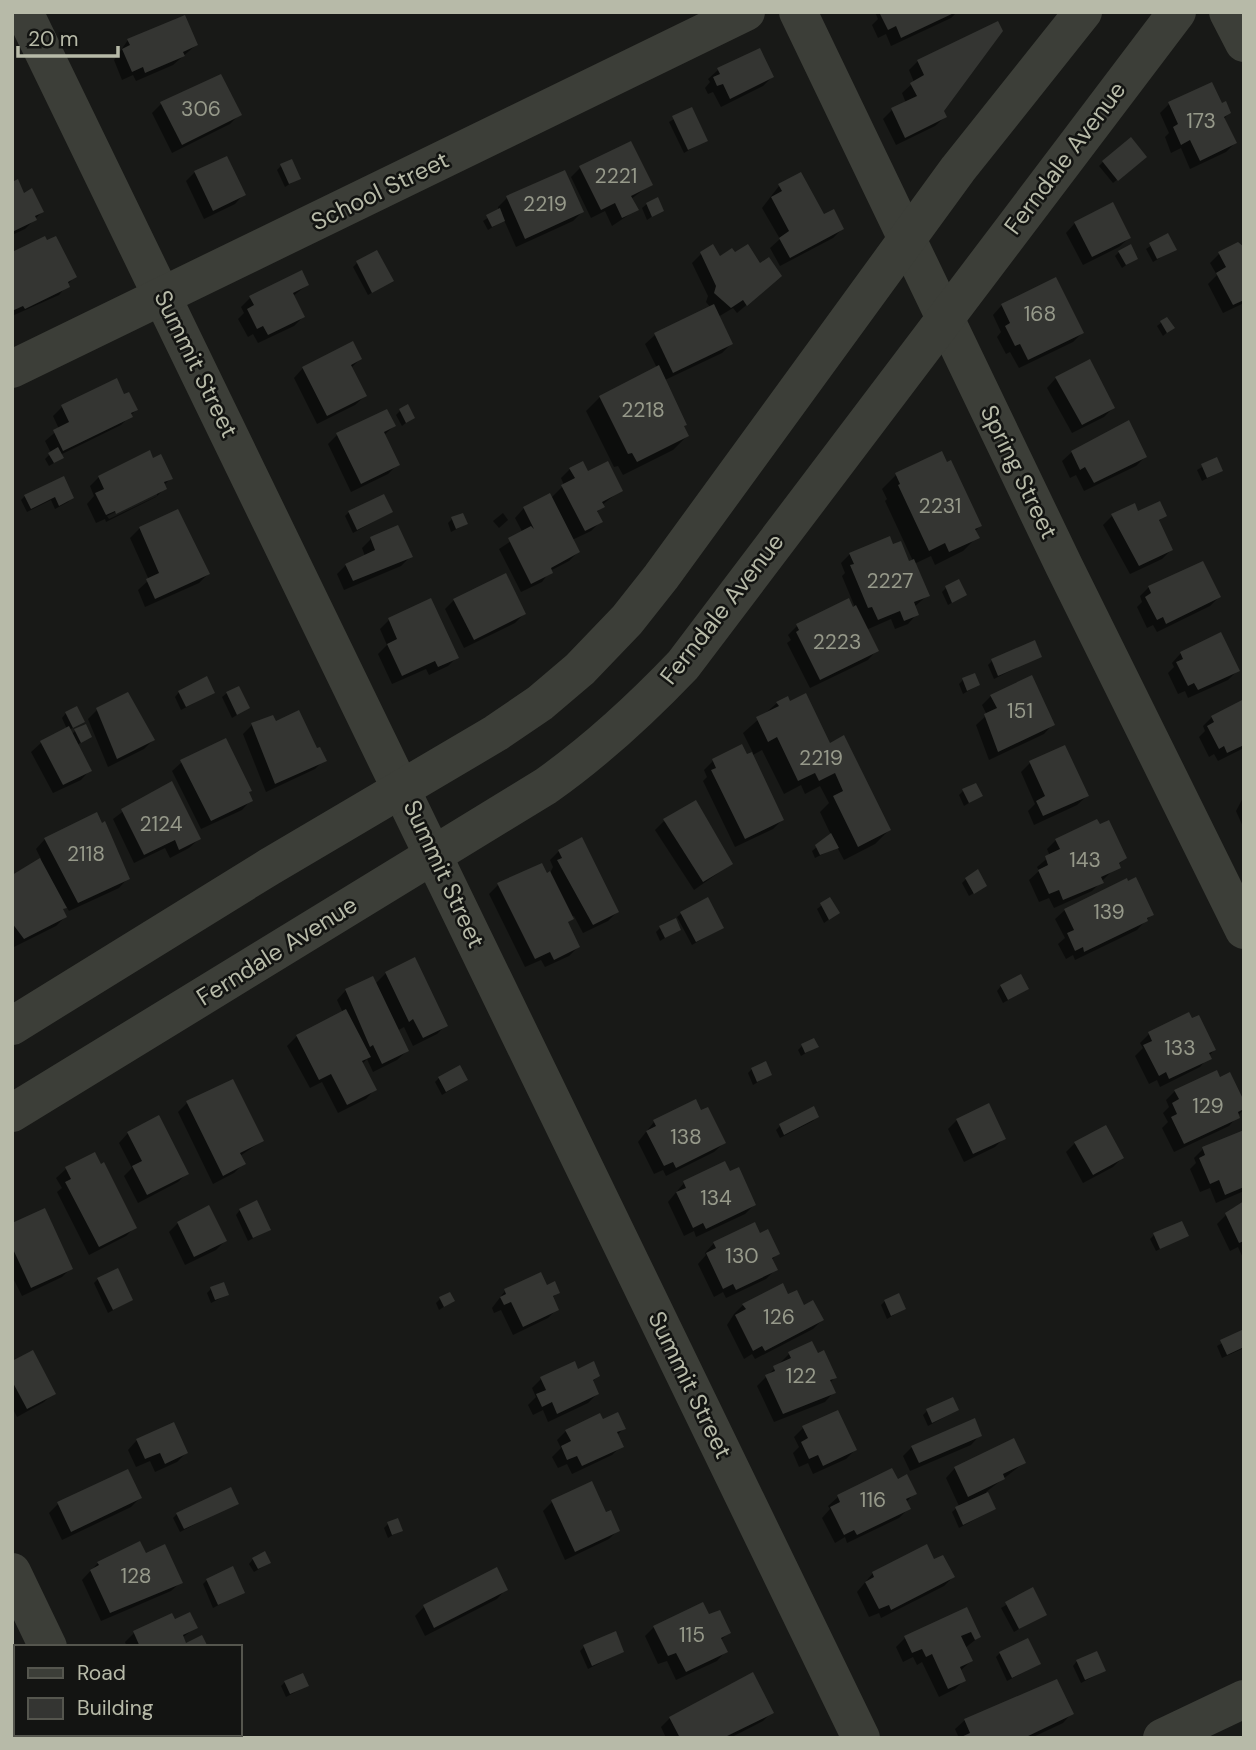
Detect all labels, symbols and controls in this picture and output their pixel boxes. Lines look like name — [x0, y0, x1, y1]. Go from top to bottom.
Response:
scale bar — [18, 14, 117, 58]
text: 20 m — [28, 25, 79, 53]
street label: Ferndale Avenue — [997, 75, 1132, 240]
house number: 306 — [181, 95, 221, 123]
house number: 173 — [1186, 107, 1216, 135]
street label: School Street — [306, 144, 454, 237]
house number: 2221 — [595, 162, 637, 190]
house number: 2219 — [523, 190, 567, 218]
street label: Summit Street — [147, 285, 245, 442]
house number: 168 — [1024, 300, 1056, 328]
house number: 2218 — [621, 396, 665, 424]
street label: Spring Street — [974, 400, 1065, 544]
house number: 2231 — [919, 492, 961, 520]
street label: Ferndale Avenue — [653, 527, 790, 691]
house number: 2227 — [866, 567, 914, 595]
house number: 2223 — [813, 628, 861, 656]
house number: 151 — [1007, 697, 1033, 725]
house number: 2219 — [799, 744, 843, 772]
street label: Summit Street — [397, 795, 492, 953]
house number: 2124 — [139, 810, 183, 838]
house number: 2118 — [67, 840, 105, 868]
house number: 143 — [1069, 846, 1101, 874]
street label: Ferndale Avenue — [191, 889, 363, 1012]
house number: 139 — [1093, 898, 1125, 926]
house number: 133 — [1164, 1034, 1196, 1062]
house number: 129 — [1192, 1092, 1224, 1120]
house number: 138 — [670, 1123, 702, 1151]
house number: 134 — [700, 1184, 732, 1212]
house number: 130 — [725, 1242, 759, 1270]
house number: 126 — [763, 1303, 795, 1331]
street label: Summit Street — [641, 1306, 739, 1463]
house number: 122 — [786, 1362, 816, 1390]
house number: 116 — [860, 1486, 886, 1514]
house number: 128 — [120, 1562, 152, 1590]
house number: 115 — [679, 1621, 705, 1649]
legend — [14, 1645, 242, 1736]
text: Road — [77, 1659, 126, 1687]
text: Building — [77, 1694, 154, 1722]

